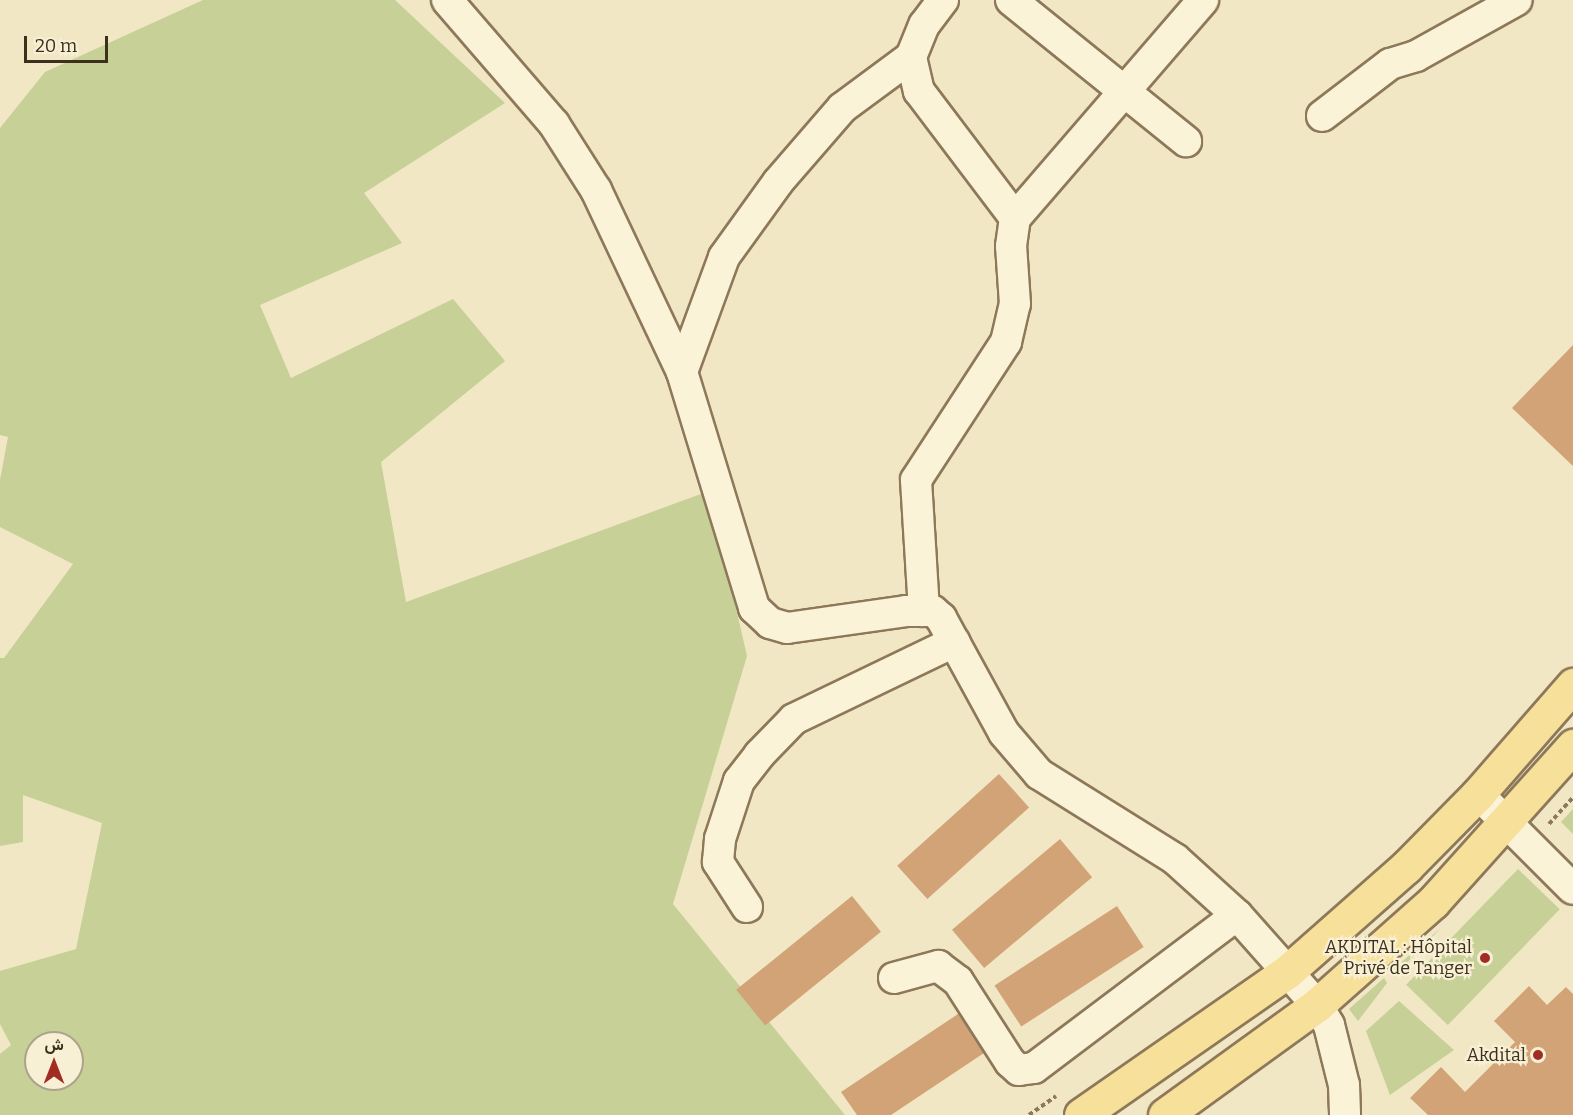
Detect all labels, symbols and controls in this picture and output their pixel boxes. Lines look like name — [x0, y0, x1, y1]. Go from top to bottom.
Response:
scale bar — [27, 24, 111, 62]
text: 20 m — [35, 35, 77, 57]
place label: AKDITAL : Hôpital Privé de Tanger — [1325, 937, 1472, 980]
marker: AKDITAL : Hôpital Privé de Tanger — [1476, 949, 1494, 967]
north arrow — [24, 1031, 84, 1091]
text: ش — [44, 1035, 64, 1054]
place label: Akdital — [1466, 1044, 1526, 1066]
marker: Akdital — [1531, 1048, 1545, 1062]

